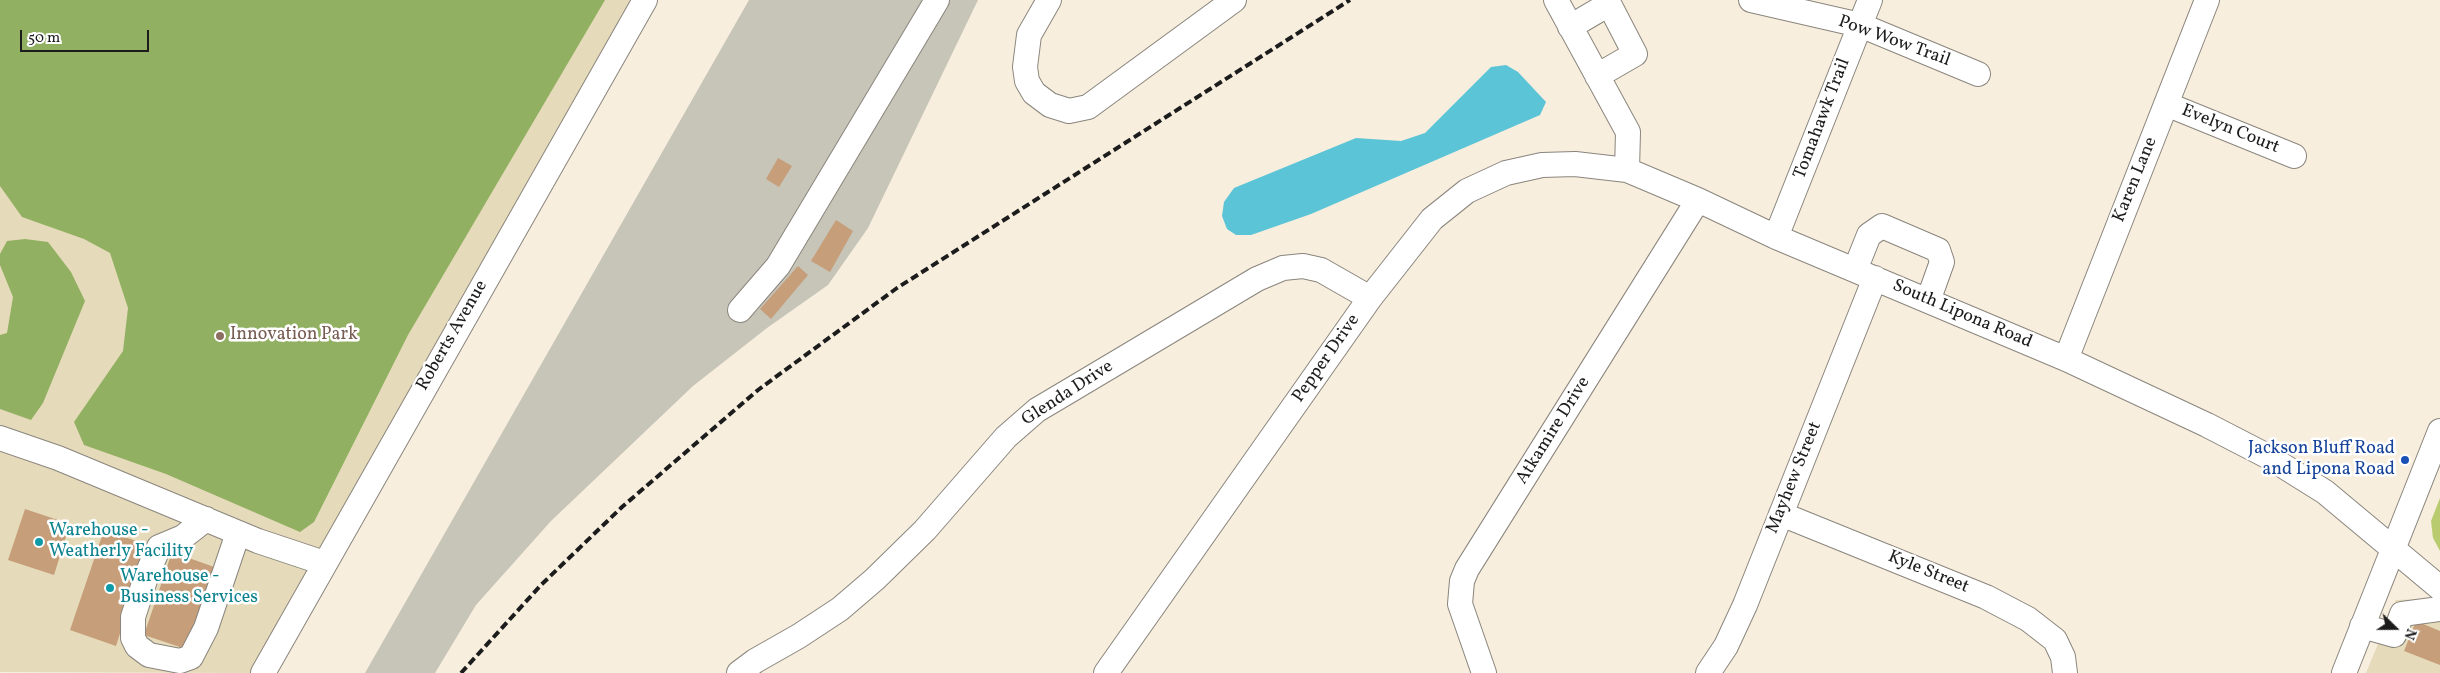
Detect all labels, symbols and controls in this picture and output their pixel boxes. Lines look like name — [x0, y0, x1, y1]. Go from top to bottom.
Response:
street label: Pow Wow Trail — [1835, 12, 1953, 72]
scale bar — [22, 20, 151, 52]
text: 50 m — [28, 28, 60, 49]
street label: Tomahawk Trail — [1790, 56, 1856, 182]
street label: Evelyn Court — [2178, 101, 2282, 159]
street label: Karen Lane — [2109, 134, 2163, 226]
street label: South Lipona Road — [1889, 276, 2035, 354]
street label: Roberts Avenue — [413, 277, 493, 395]
street label: Pepper Drive — [1289, 311, 1365, 407]
place label: Innovation Park — [230, 325, 358, 347]
marker: Innovation Park — [214, 330, 226, 342]
street label: Glenda Drive — [1018, 356, 1118, 432]
street label: Atkamire Drive — [1512, 373, 1596, 489]
street label: Mayhew Street — [1763, 419, 1827, 537]
place label: Jackson Bluff Road and Lipona Road — [2248, 439, 2395, 482]
marker: Jackson Bluff Road and Lipona Road — [2399, 454, 2411, 466]
place label: Warehouse - Weatherly Facility — [49, 521, 193, 564]
marker: Warehouse - Weatherly Facility — [33, 536, 45, 548]
street label: Kyle Street — [1884, 547, 1972, 599]
place label: Warehouse - Business Services — [120, 567, 258, 610]
marker: Warehouse - Business Services — [104, 582, 116, 594]
north arrow — [2370, 603, 2420, 653]
text: N — [2399, 626, 2420, 642]

